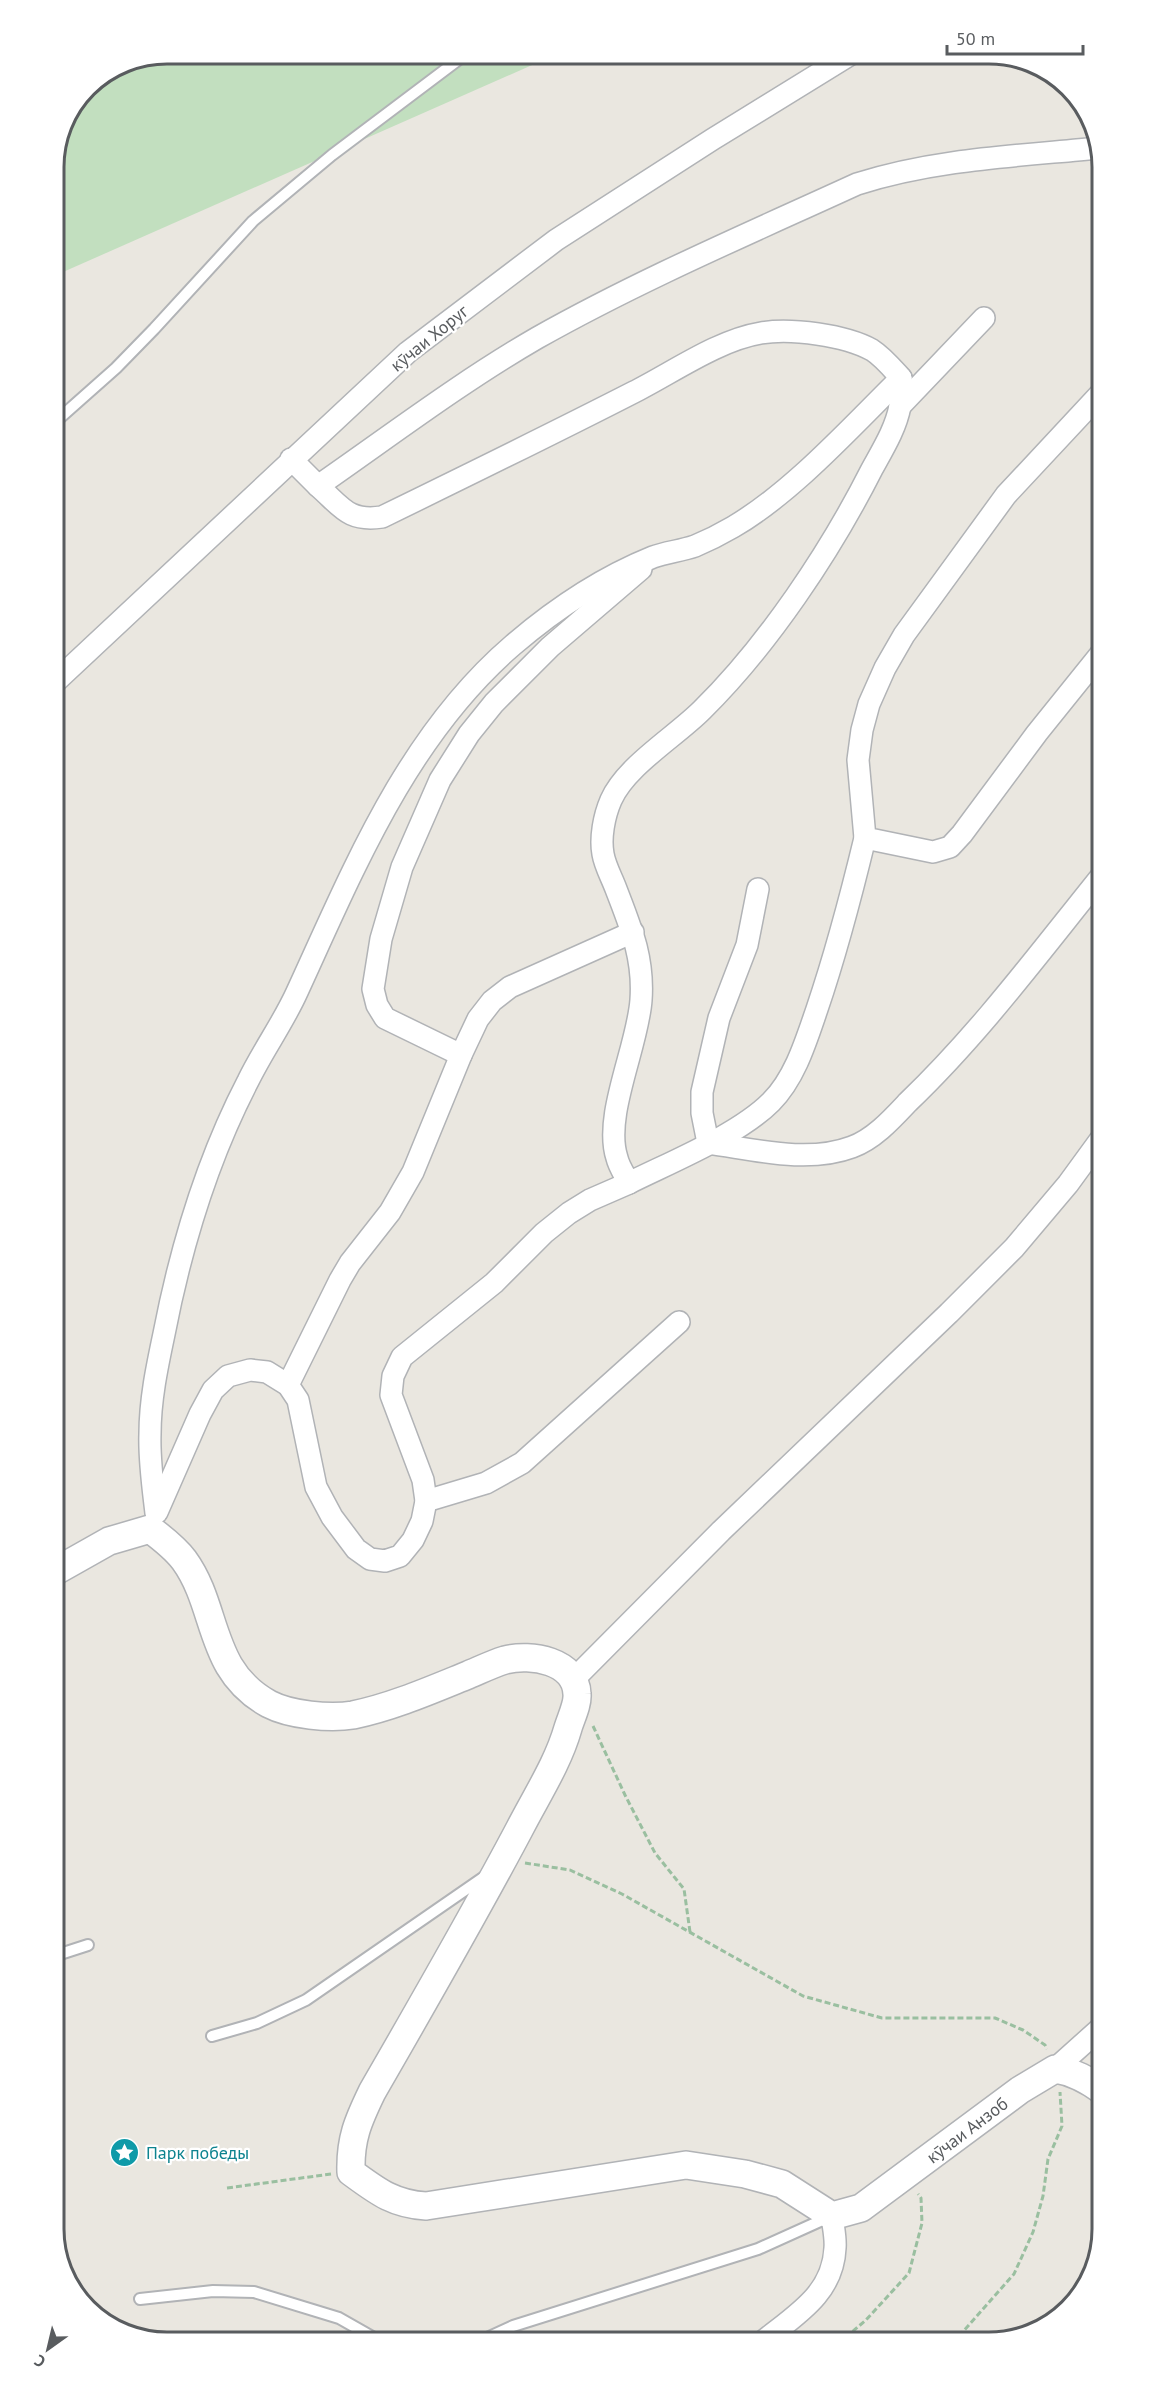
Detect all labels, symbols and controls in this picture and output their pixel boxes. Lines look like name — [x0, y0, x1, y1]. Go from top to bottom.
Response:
scale bar — [947, 18, 1084, 56]
text: 50 m — [956, 27, 995, 50]
street label: кӯчаи Хоруг — [385, 299, 473, 376]
street label: кӯчаи Анзоб — [922, 2092, 1012, 2168]
place icon: Парк победы — [109, 2136, 141, 2168]
place label: Парк победы — [146, 2141, 249, 2164]
north arrow — [18, 2319, 78, 2379]
text: С — [30, 2351, 49, 2372]

